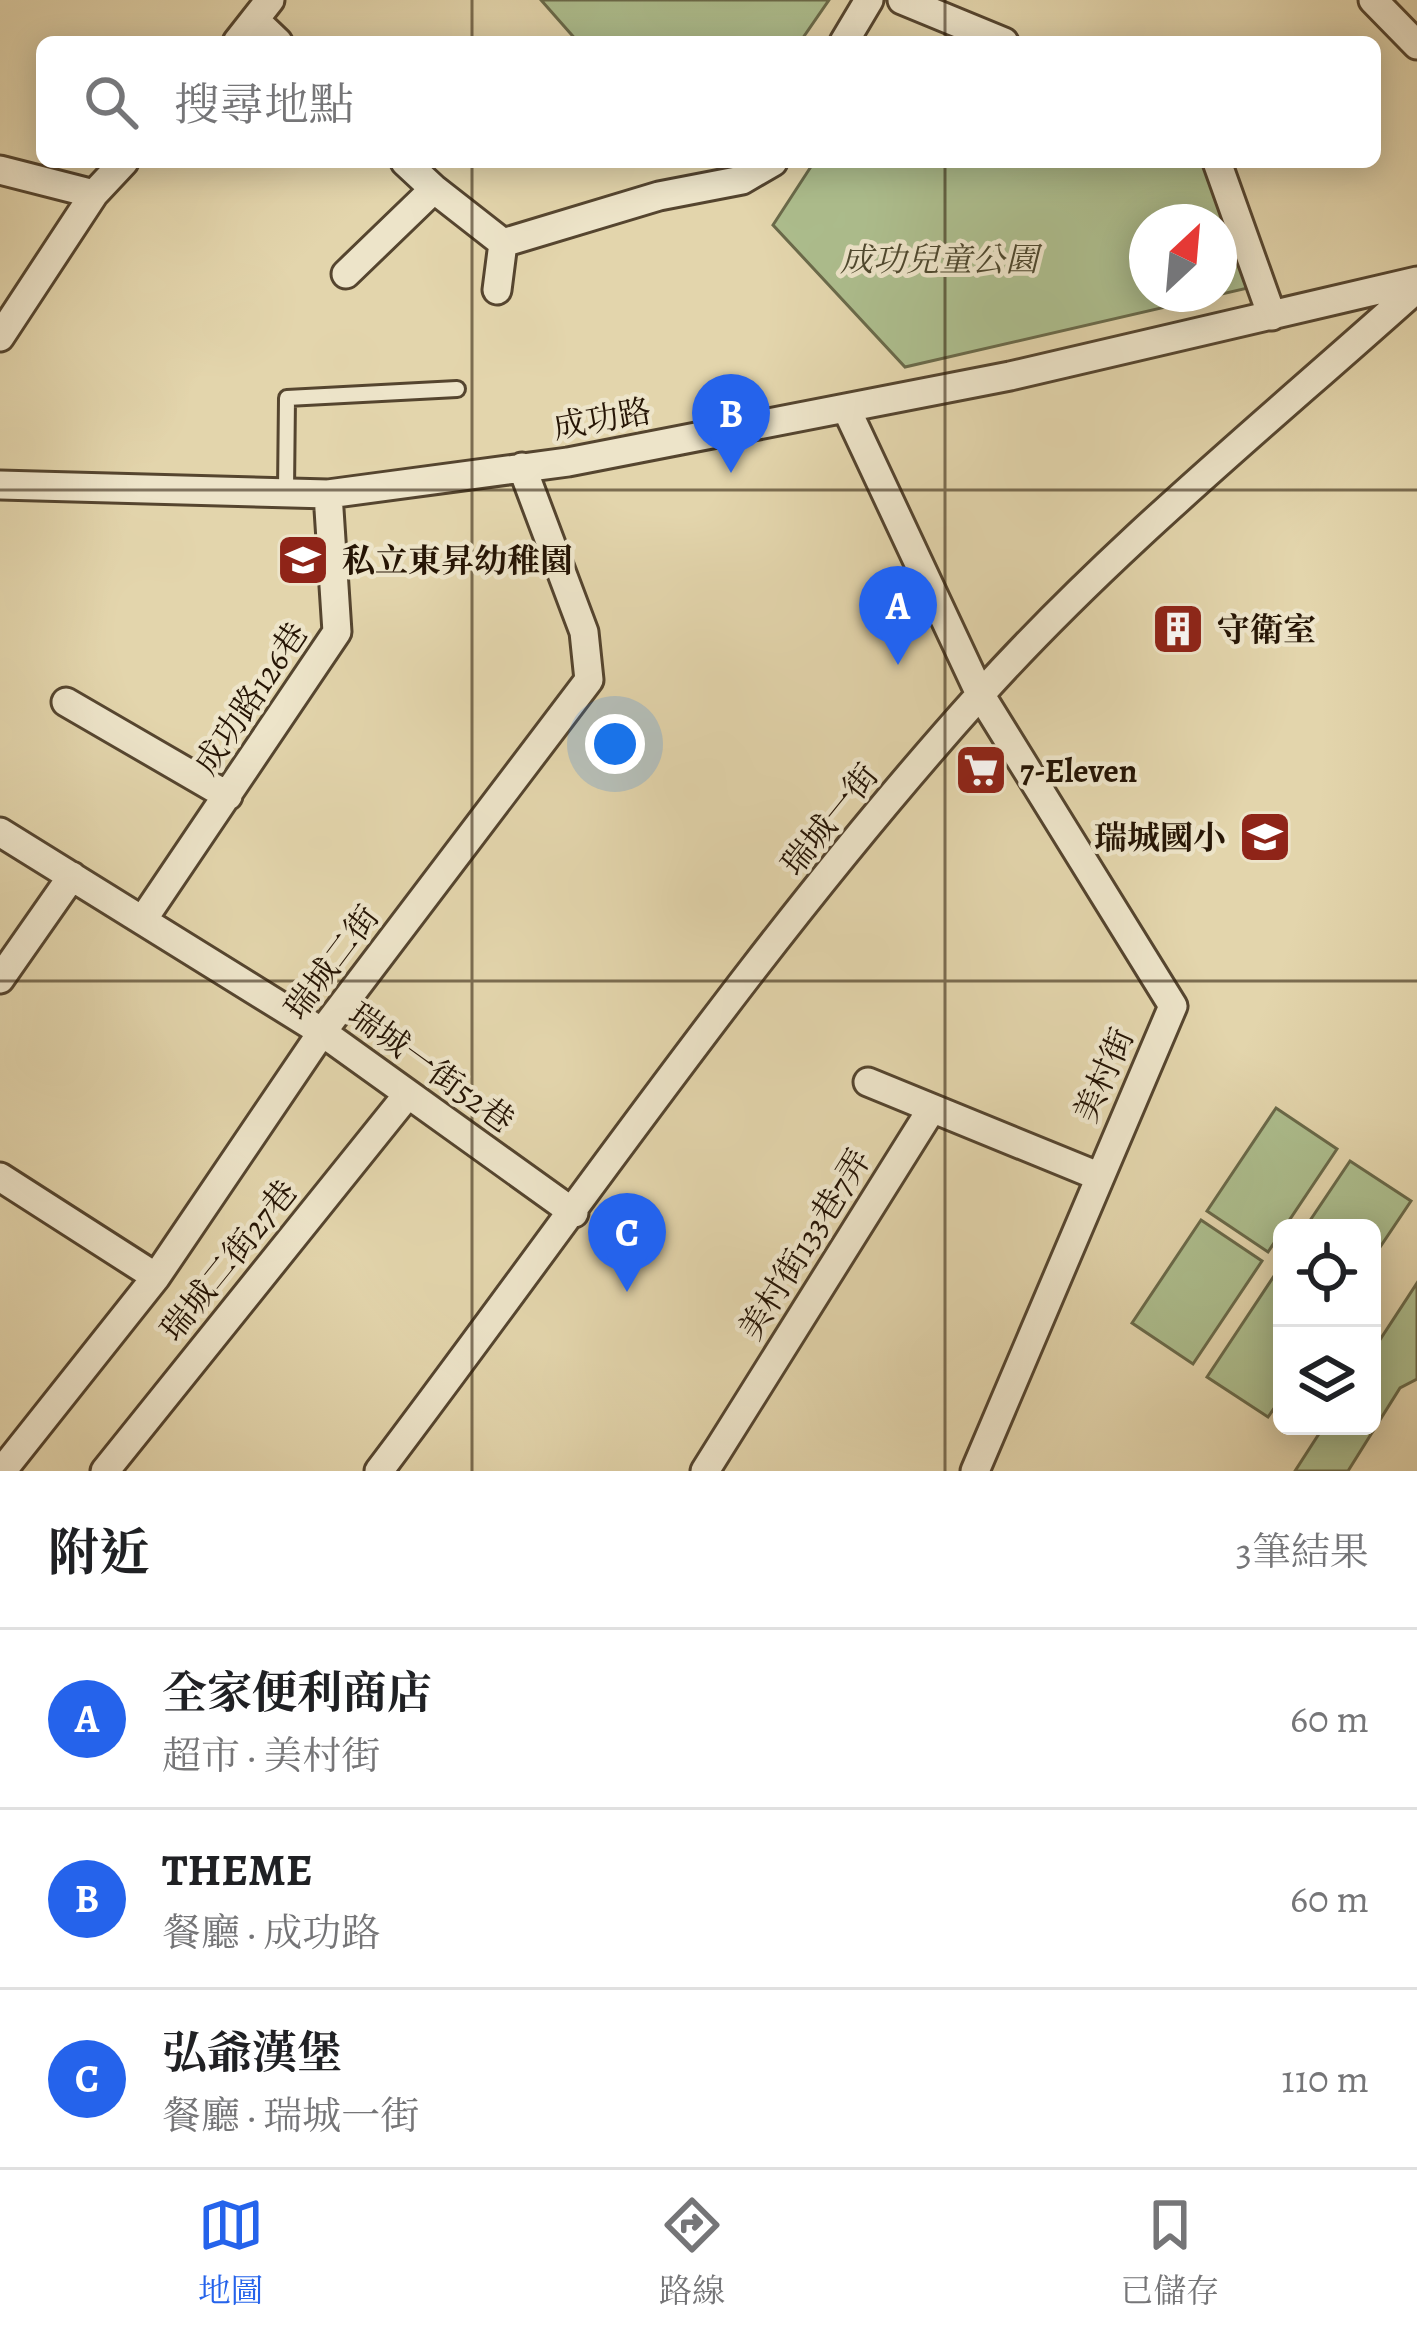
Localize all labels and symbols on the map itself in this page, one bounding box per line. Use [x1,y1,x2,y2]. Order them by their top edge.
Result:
north arrow [1129,204,1237,312]
park label: 成功兒童公園 [840,237,1043,282]
pin: B [692,374,770,473]
street label: 成功路 [549,388,655,449]
school or university icon: 私立東昇幼稚園 [275,532,331,588]
place label: 私立東昇幼稚園 [342,538,573,583]
pin: A [859,566,937,665]
building icon: 守衛室 [1150,601,1206,657]
place label: 守衛室 [1217,607,1316,652]
street label: 成功路126巷 [183,613,318,783]
your location [585,714,645,774]
supermarket icon: 7-Eleven [953,742,1009,798]
place label: 7-Eleven [1020,748,1137,793]
street label: 瑞城一街 [770,754,888,885]
school or university icon: 瑞城國小 [1237,809,1293,865]
place label: 瑞城國小 [1094,815,1226,860]
street label: 瑞城二街 [274,896,389,1029]
street label: 瑞城一街52巷 [340,992,524,1143]
street label: 美村街 [1063,1021,1144,1130]
street label: 美村街133巷7弄 [728,1140,881,1348]
street label: 瑞城二街27巷 [150,1171,307,1350]
pin: C [588,1193,666,1292]

